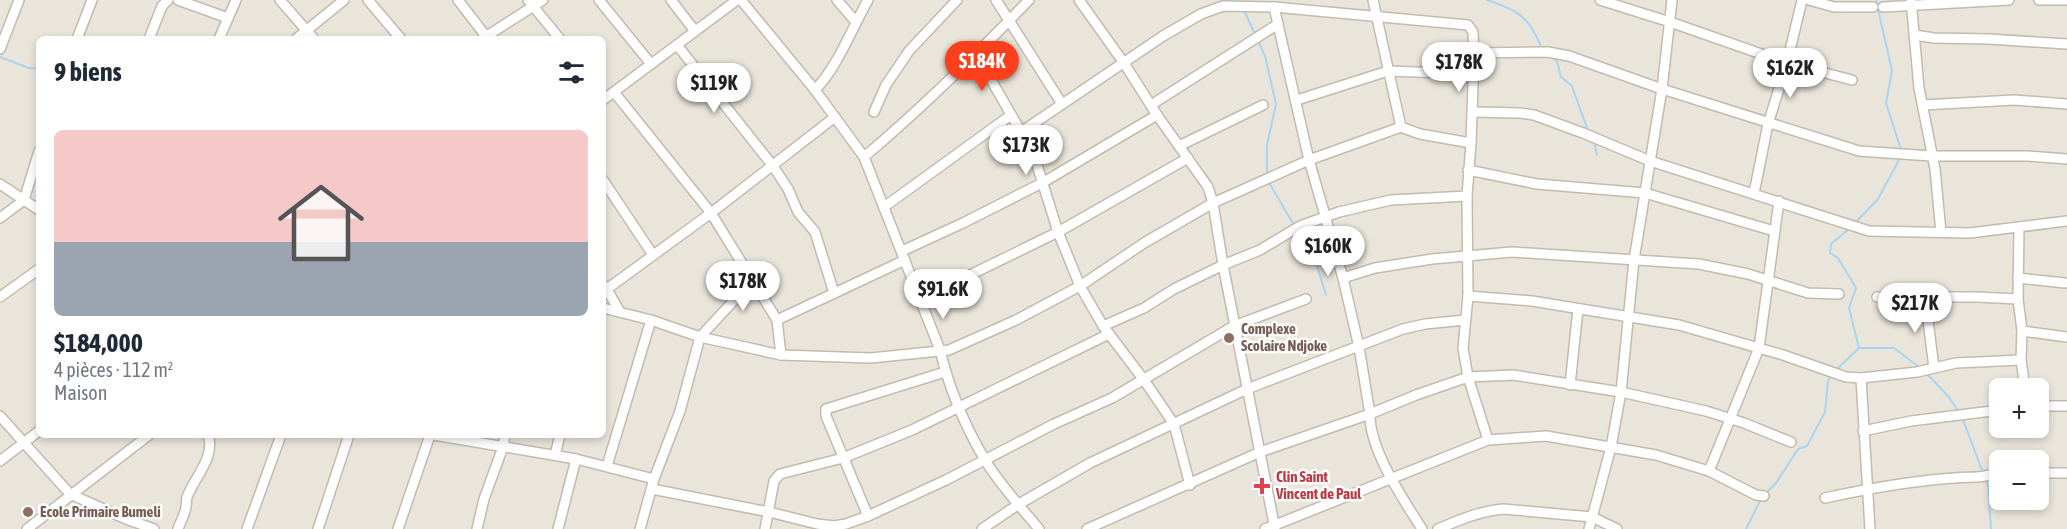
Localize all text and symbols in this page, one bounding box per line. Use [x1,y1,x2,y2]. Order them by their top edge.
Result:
pin: $184K [940,41,1024,92]
pin: $178K [1417,42,1501,93]
pin: $162K [1748,48,1832,99]
text: $184K [959,49,1005,72]
text: $178K [1436,50,1482,73]
icon: filters [555,56,588,89]
text: $162K [1767,56,1813,79]
text: 9 biens [54,57,122,87]
pin: $119K [672,63,756,114]
text: $119K [691,71,737,94]
pin: $173K [984,125,1068,176]
text: $173K [1003,133,1049,156]
icon: home [267,169,375,277]
pin: $160K [1286,226,1370,277]
text: $160K [1305,234,1351,257]
pin: $178K [701,261,785,312]
text: $178K [720,269,766,292]
pin: $91.6K [894,269,992,320]
text: $91.6K [918,277,968,300]
pin: $217K [1873,283,1957,334]
text: $217K [1892,291,1938,314]
place label: Complexe Scolaire Ndjoke [1241,320,1327,354]
text: $184,000 [54,328,143,358]
marker: Complexe Scolaire Ndjoke [1222,331,1236,345]
text: 4 pièces · 112 m² [54,358,173,381]
map controls [1989,378,2049,510]
button: + [1989,378,2049,438]
text: Maison [54,381,107,404]
button: − [1989,450,2049,510]
place label: Clin Saint Vincent de Paul [1275,468,1362,502]
marker: Clin Saint Vincent de Paul [1253,477,1271,495]
place label: Ecole Primaire Bumeli [40,503,161,520]
marker: Ecole Primaire Bumeli [21,505,35,519]

